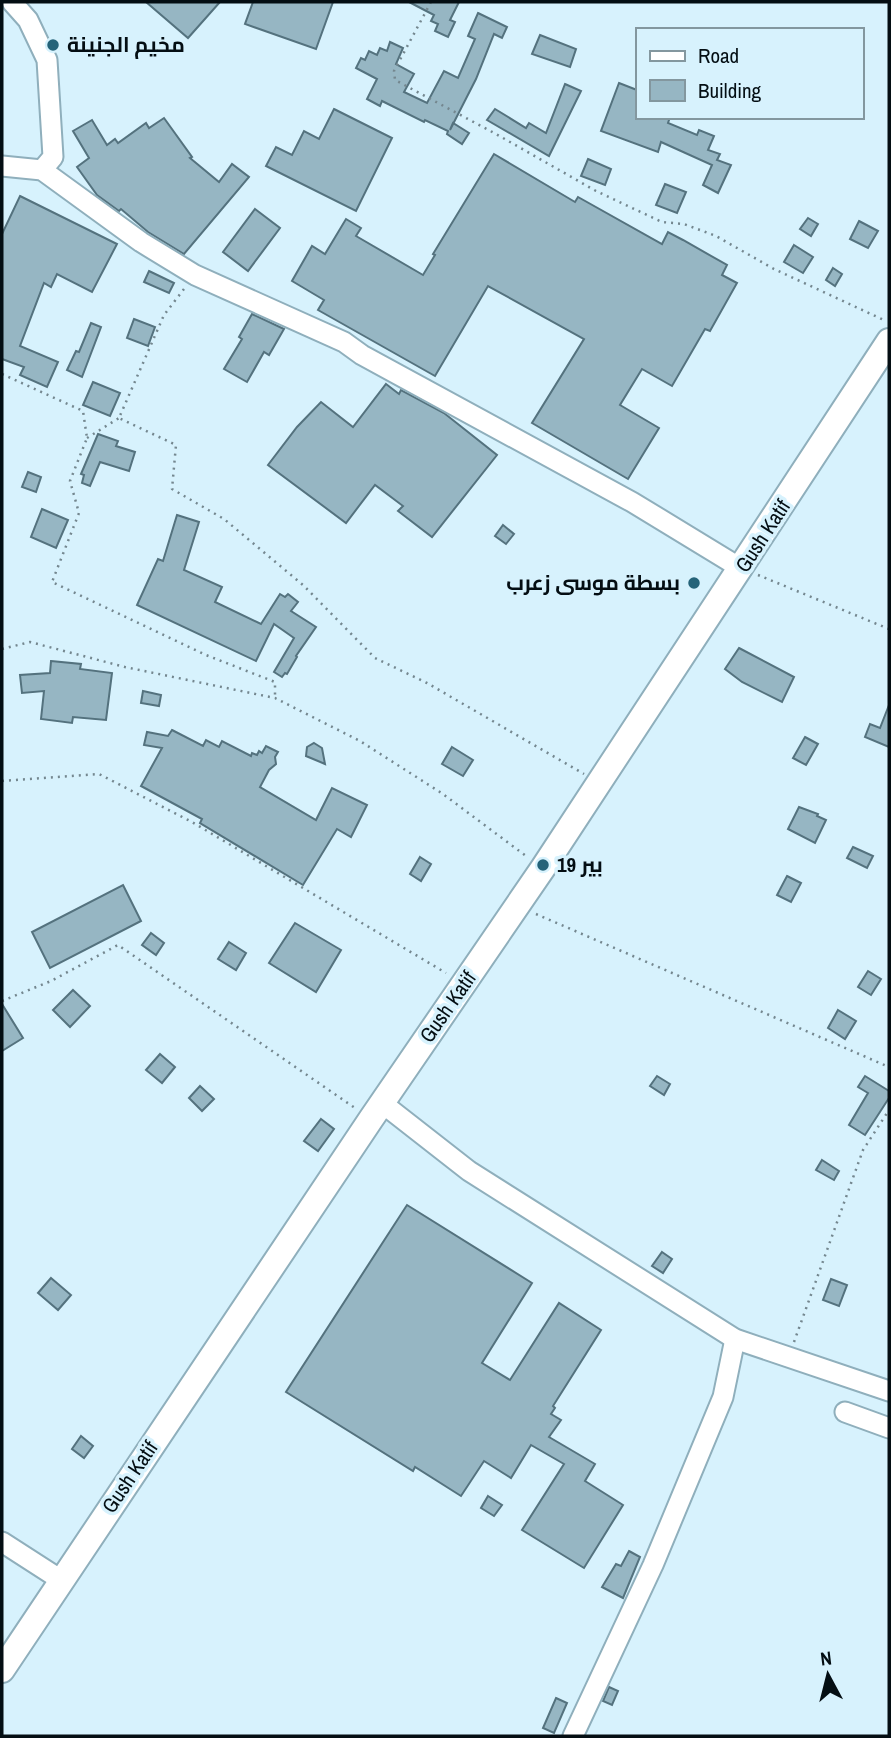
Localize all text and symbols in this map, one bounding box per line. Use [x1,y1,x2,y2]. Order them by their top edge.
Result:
legend [636,28,863,119]
place label: مخيم الجنينة [67,30,185,59]
marker: مخيم الجنينة [45,37,61,53]
text: Road [698,41,739,70]
text: Building [698,76,762,105]
street label: Gush Katif [728,494,797,578]
place label: بسطة موسى زعرب [506,568,680,597]
marker: بسطة موسى زعرب [686,575,702,591]
place label: بير 19 [557,850,603,879]
marker: بير 19 [535,857,551,873]
street label: Gush Katif [412,965,483,1048]
street label: Gush Katif [95,1435,164,1519]
north arrow [793,1640,863,1710]
text: N [819,1645,833,1672]

